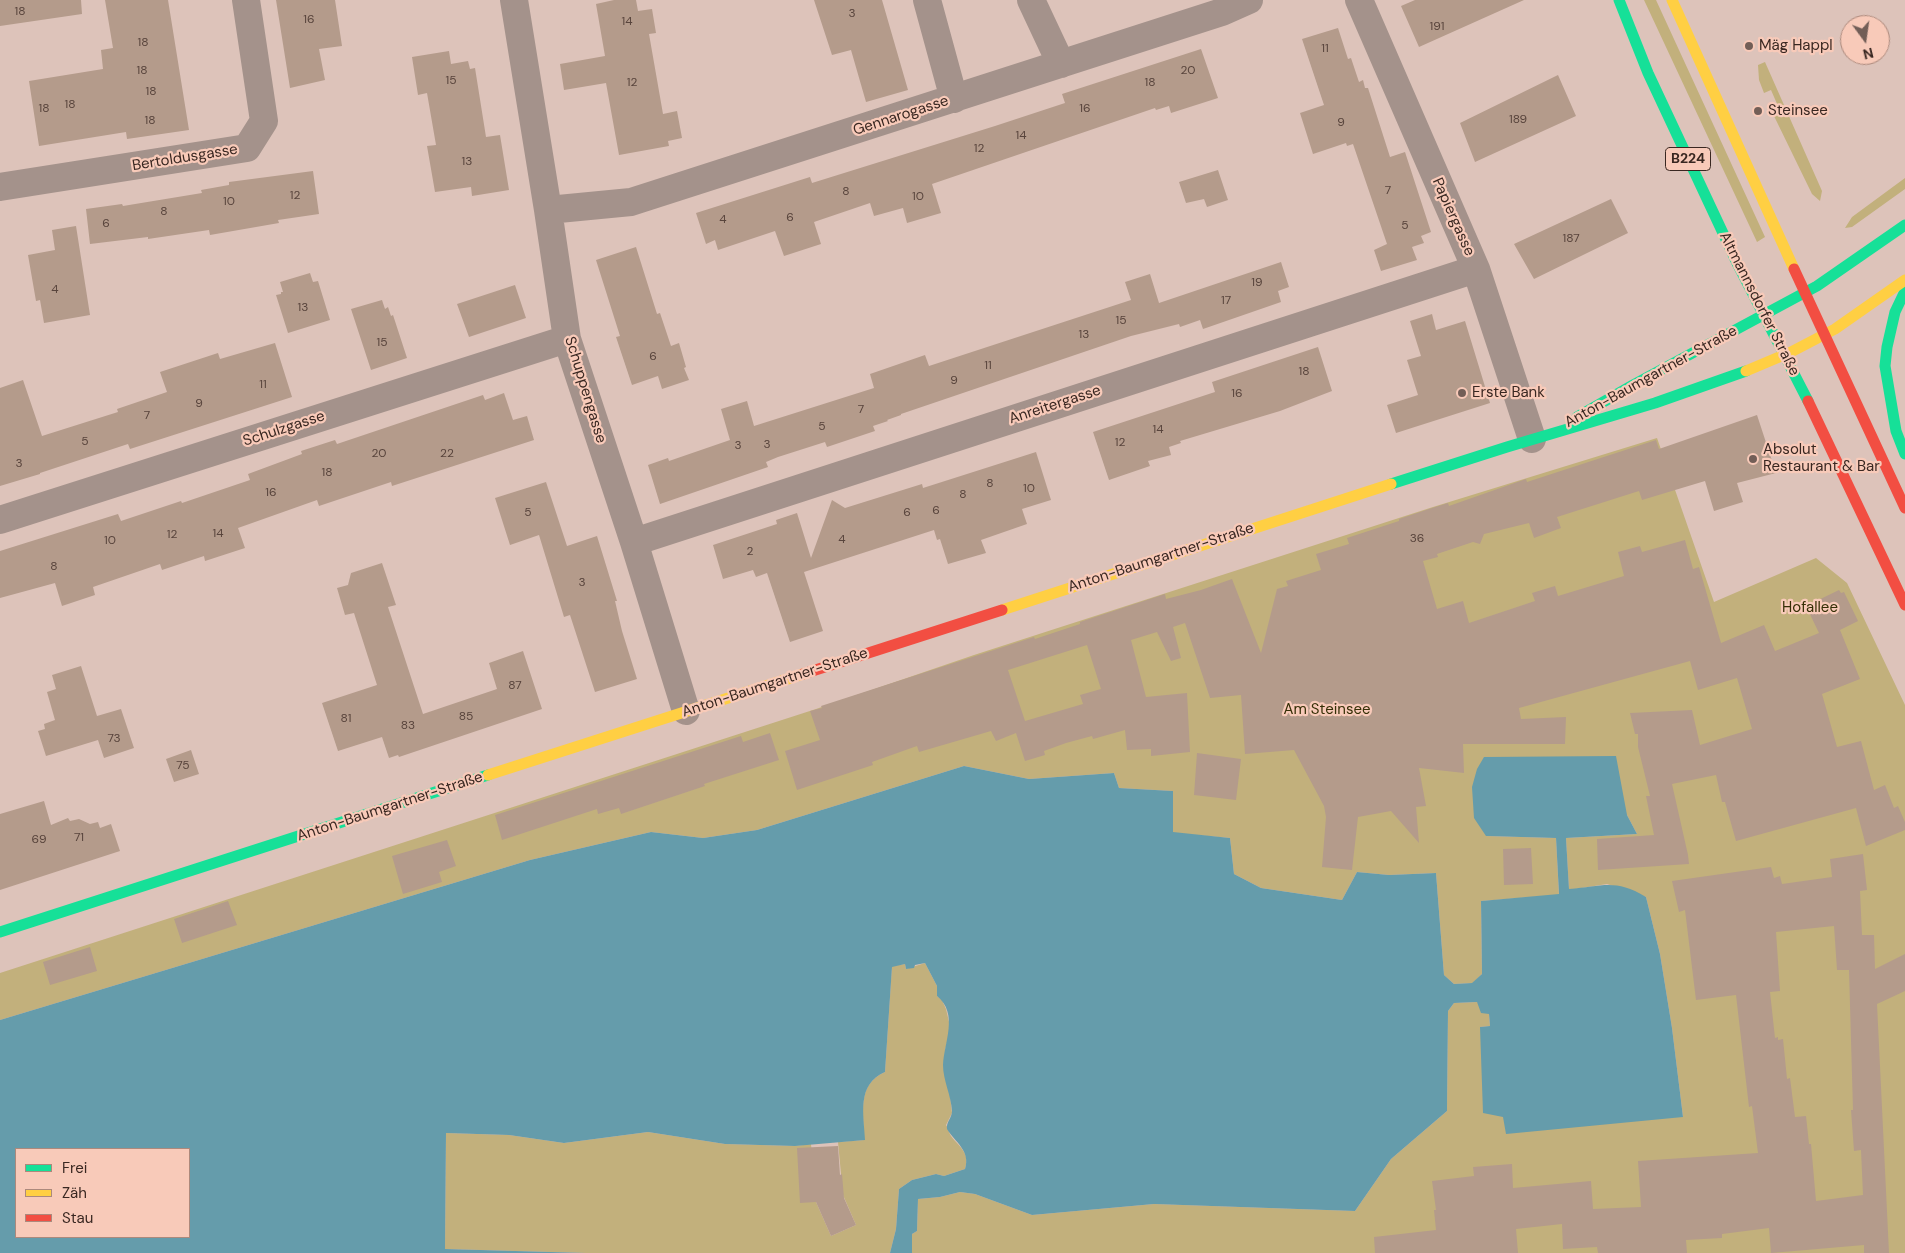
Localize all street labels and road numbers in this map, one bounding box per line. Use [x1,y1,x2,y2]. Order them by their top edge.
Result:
street label: Gennarogasse [851,92,951,140]
street label: Bertoldusgasse [131,141,239,175]
road number: B224 [1666,148,1710,170]
street label: Papiergasse [1428,175,1478,259]
street label: Altmannsdorfer Straße [1715,229,1803,379]
street label: Anton-Baumgartner-Straße [1562,322,1740,432]
street label: Schuppengasse [560,335,610,445]
street label: Anreitergasse [1007,382,1103,428]
street label: Schulzgasse [241,407,327,451]
street label: Anton-Baumgartner-Straße [1066,519,1256,597]
street label: Anton-Baumgartner-Straße [680,644,870,722]
street label: Anton-Baumgartner-Straße [295,768,485,846]

